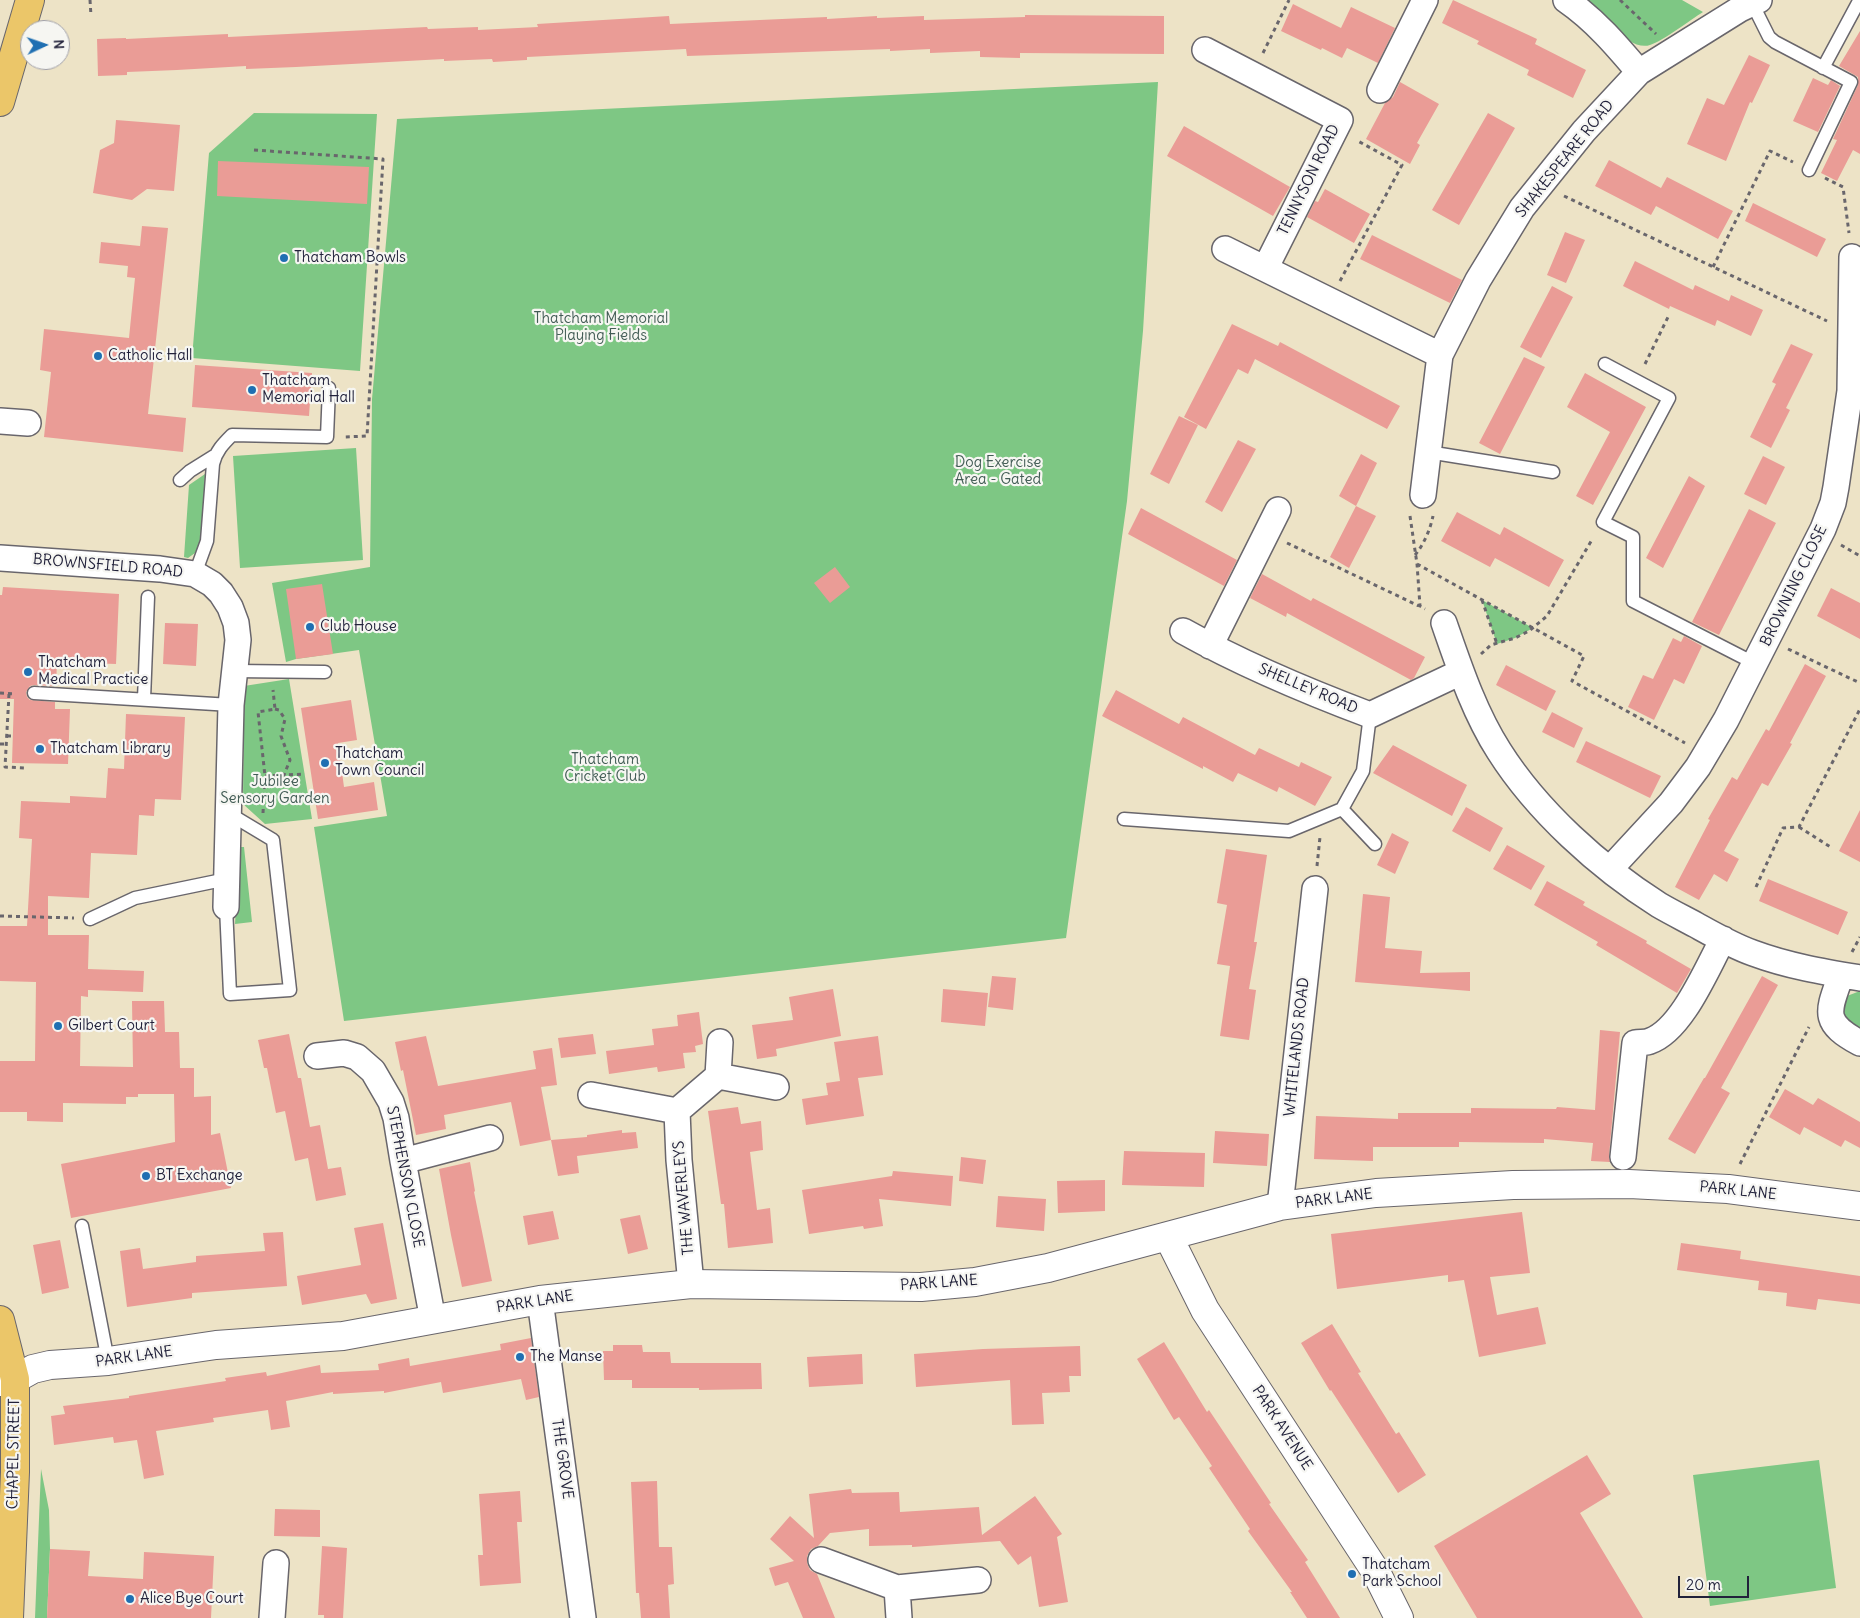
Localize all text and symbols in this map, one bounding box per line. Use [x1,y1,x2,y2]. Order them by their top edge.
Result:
north arrow [20,20,70,70]
text: N [50,39,68,50]
street label: SHAKESPEARE ROAD [1512,97,1618,221]
street label: TENNYSON ROAD [1274,122,1344,238]
place label: Thatcham Bowls [294,249,406,267]
marker: Thatcham Bowls [278,252,290,264]
park label: Thatcham Memorial Playing Fields [534,310,668,345]
place label: Catholic Hall [108,347,192,365]
marker: Catholic Hall [92,350,104,362]
place label: Thatcham Memorial Hall [262,372,355,407]
marker: Thatcham Memorial Hall [246,384,258,396]
park label: Dog Exercise Area - Gated [955,454,1041,489]
street label: BROWNING CLOSE [1757,523,1831,649]
street label: BROWNSFIELD ROAD [32,550,184,582]
place label: Club House [320,618,397,636]
marker: Club House [304,621,316,633]
place label: Thatcham Medical Practice [38,654,148,689]
street label: SHELLEY ROAD [1256,660,1360,718]
marker: Thatcham Medical Practice [22,666,34,678]
place label: Thatcham Library [50,740,171,758]
marker: Thatcham Library [34,743,46,755]
place label: Thatcham Town Council [335,745,424,780]
park label: Thatcham Cricket Club [564,751,646,786]
marker: Thatcham Town Council [319,757,331,769]
park label: Jubilee Sensory Garden [220,773,330,808]
street label: WHITELANDS ROAD [1281,977,1313,1117]
place label: Gilbert Court [68,1017,155,1035]
marker: Gilbert Court [52,1020,64,1032]
street label: STEPHENSON CLOSE [382,1105,428,1249]
street label: THE WAVERLEYS [670,1140,698,1256]
place label: BT Exchange [156,1167,243,1185]
marker: BT Exchange [140,1170,152,1182]
street label: PARK LANE [1698,1178,1778,1204]
street label: PARK LANE [1294,1185,1374,1213]
street label: PARK LANE [900,1271,978,1295]
street label: PARK LANE [495,1287,575,1317]
street label: PARK LANE [94,1343,174,1371]
place label: The Manse [530,1348,602,1366]
marker: The Manse [514,1351,526,1363]
street label: PARK AVENUE [1248,1382,1316,1474]
street label: CHAPEL STREET [4,1398,24,1510]
street label: THE GROVE [547,1418,577,1500]
place label: Thatcham Park School [1362,1556,1441,1591]
scale bar [1680,1566,1751,1598]
marker: Thatcham Park School [1346,1568,1358,1580]
text: 20 m [1686,1575,1721,1594]
place label: Alice Bye Court [140,1590,243,1608]
marker: Alice Bye Court [124,1593,136,1605]

